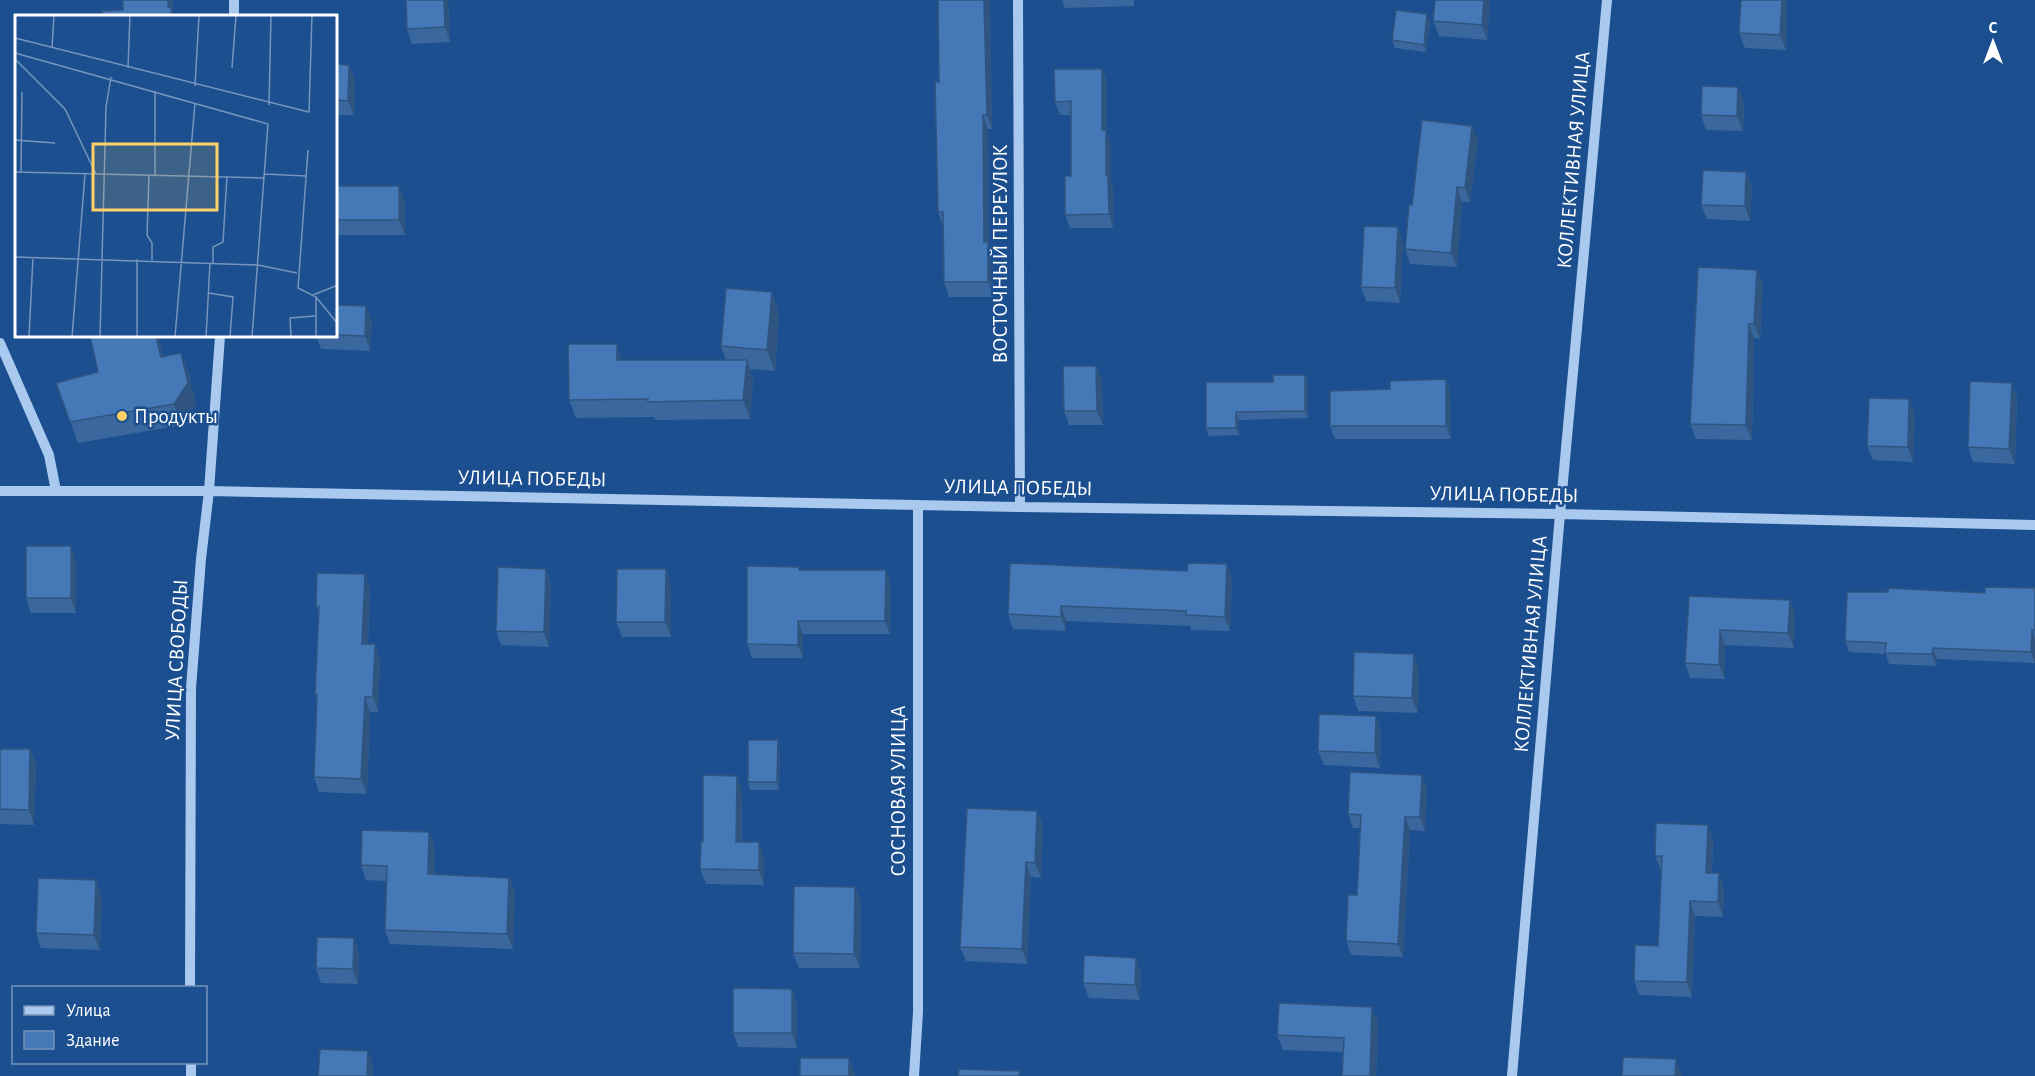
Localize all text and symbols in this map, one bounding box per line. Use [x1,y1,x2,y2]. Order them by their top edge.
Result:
north arrow [1963,12,2023,72]
inset map [15,15,338,338]
text: С [1989,20,1998,36]
street label: КОЛЛЕКТИВНАЯ УЛИЦА [1554,51,1593,270]
street label: ВОСТОЧНЫЙ ПЕРЕУЛОК [989,144,1011,364]
place label: Продукты [134,406,218,427]
marker: Продукты [115,409,129,423]
street label: УЛИЦА ПОБЕДЫ [457,467,607,490]
street label: УЛИЦА ПОБЕДЫ [943,476,1093,499]
street label: УЛИЦА ПОБЕДЫ [1429,483,1579,506]
street label: КОЛЛЕКТИВНАЯ УЛИЦА [1511,535,1550,754]
street label: УЛИЦА СВОБОДЫ [162,579,191,741]
street label: СОСНОВАЯ УЛИЦА [888,705,909,877]
legend [12,986,207,1064]
text: Улица [66,1002,111,1020]
text: Здание [66,1032,120,1050]

